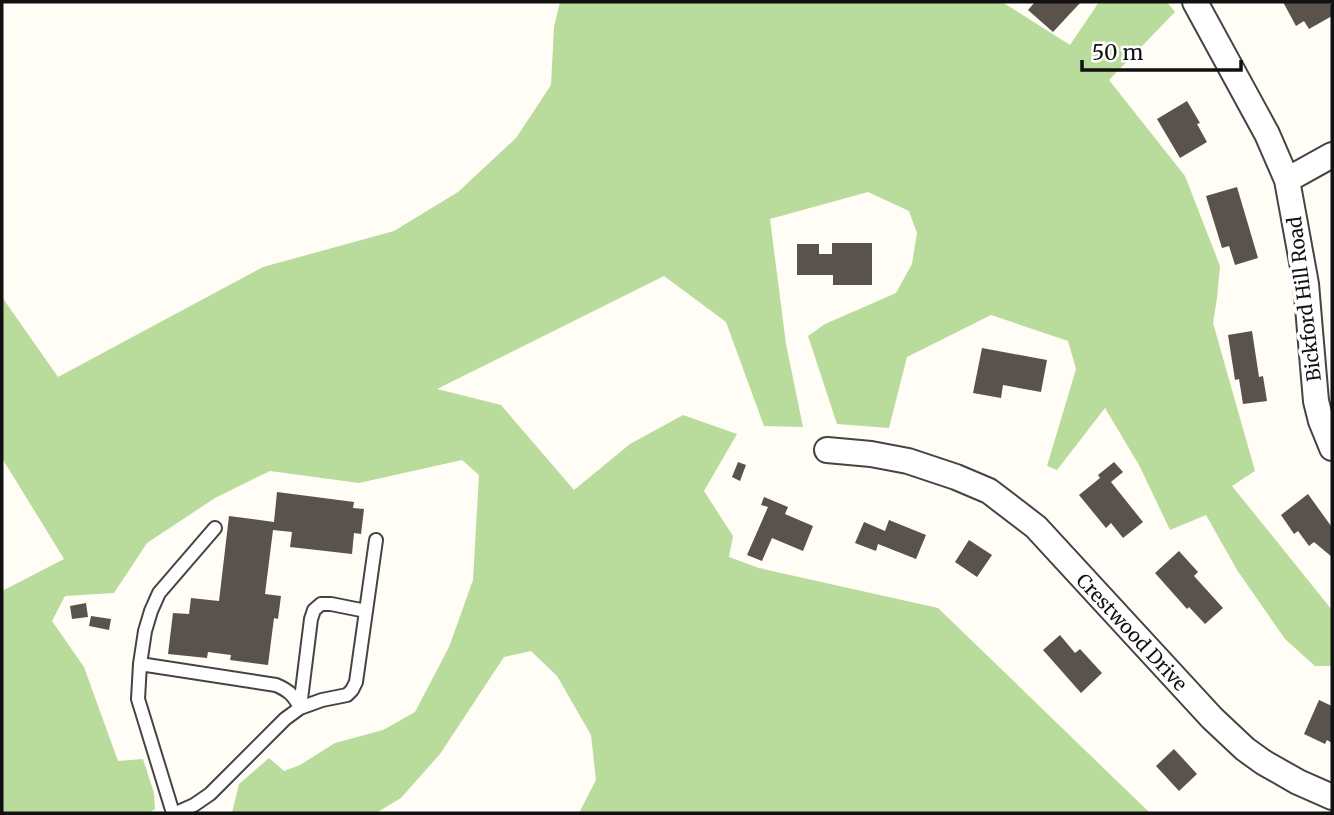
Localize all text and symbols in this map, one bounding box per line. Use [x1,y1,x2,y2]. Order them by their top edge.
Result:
scale bar [1082,28,1241,72]
text: 50 m [1092,39,1143,66]
street label: Bickford Hill Road [1282,215,1326,383]
street label: Crestwood Drive [1071,568,1193,696]

